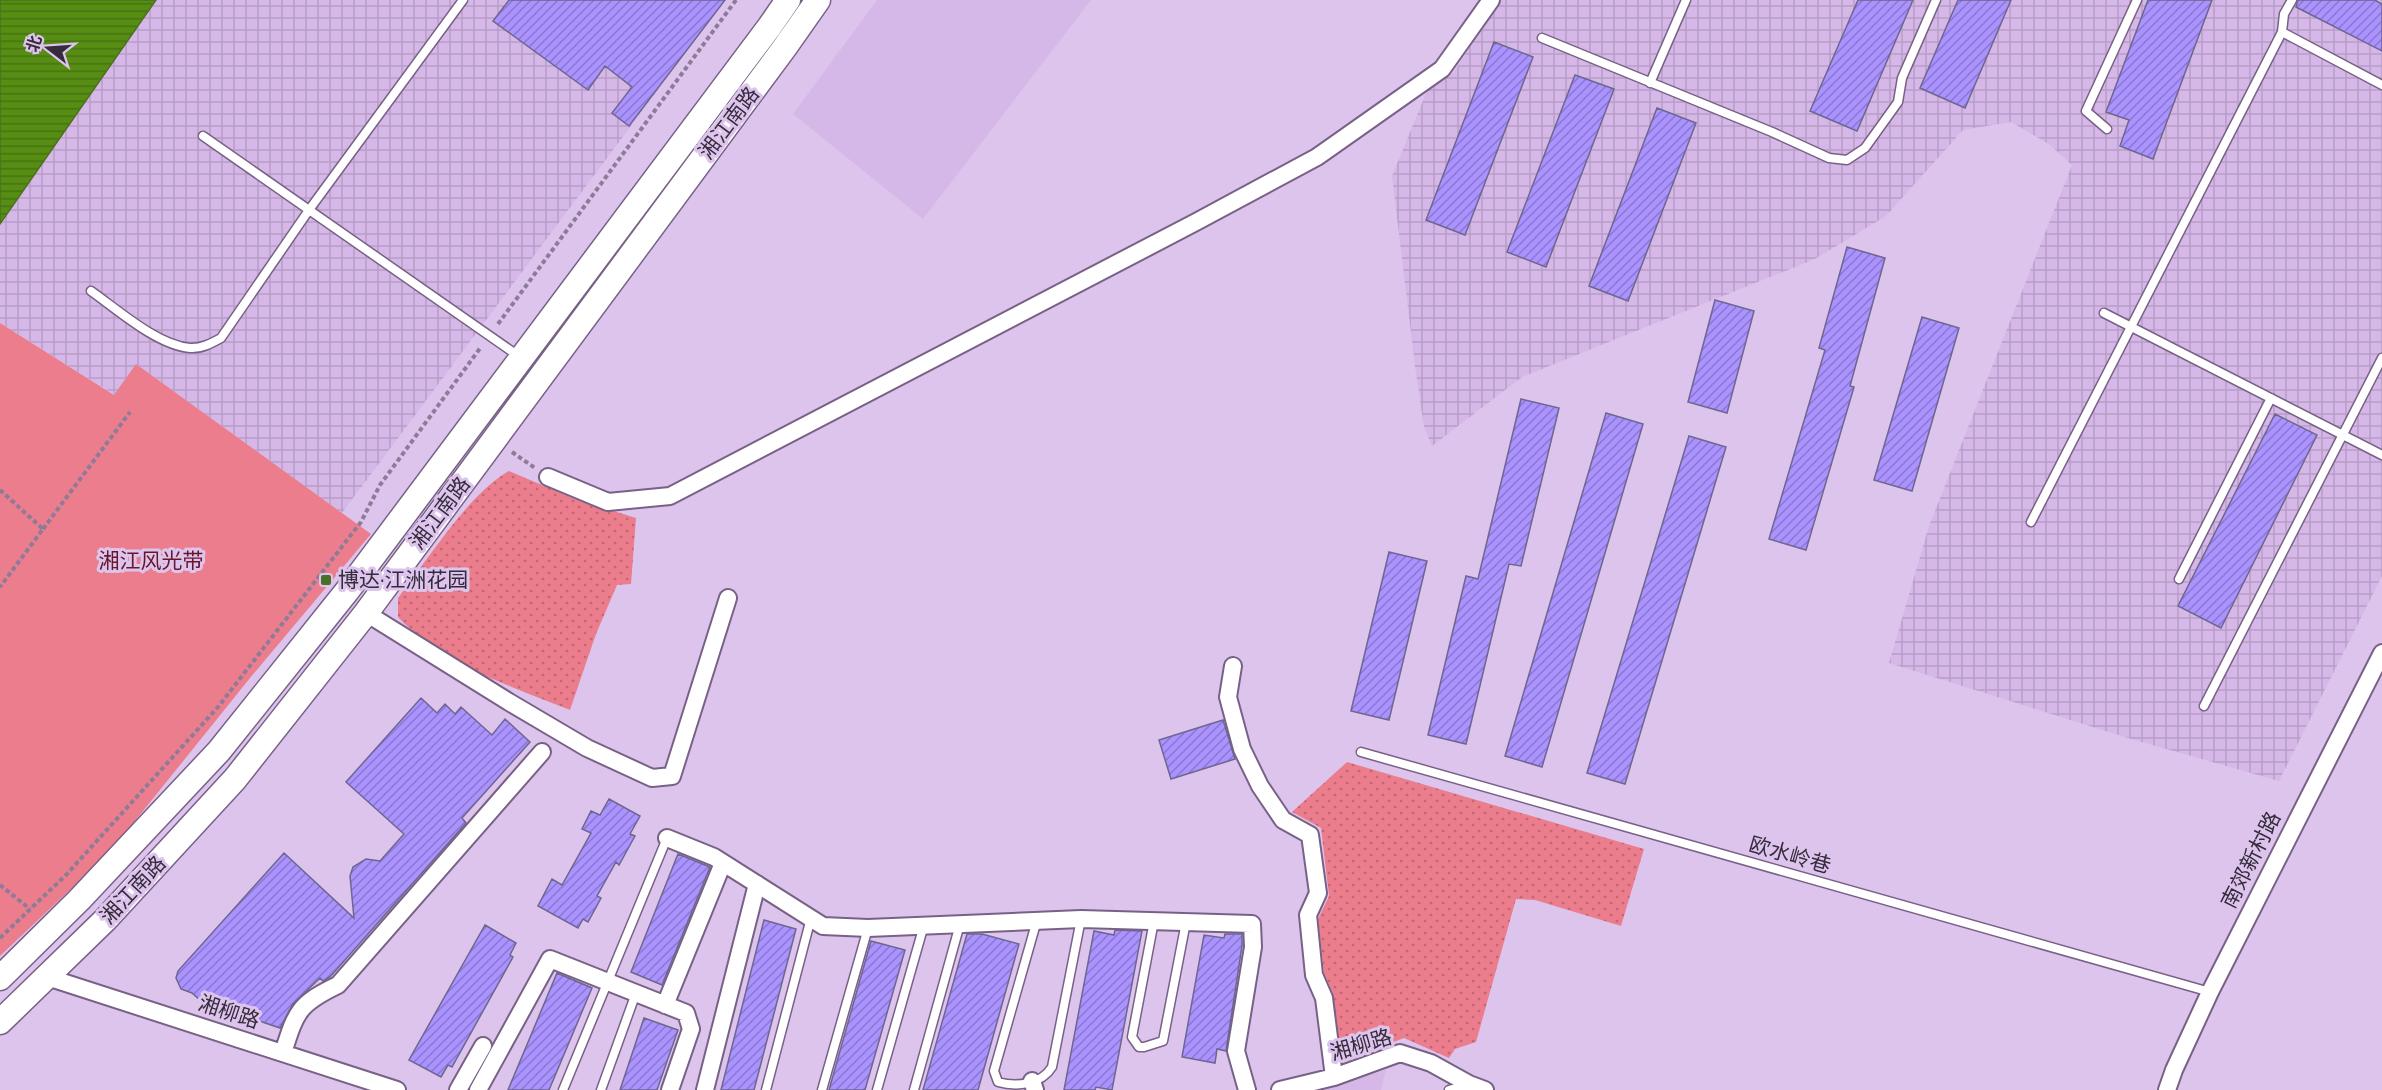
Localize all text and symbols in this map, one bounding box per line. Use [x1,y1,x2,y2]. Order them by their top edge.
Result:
north arrow [18,18,78,78]
text: 北 [20,32,47,55]
street label: 湘江南路 [690,79,766,166]
street label: 湘江南路 [401,469,477,556]
park label: 湘江风光带 [99,544,204,576]
place label: 博达·江洲花园 [338,563,469,595]
marker: 博达·江洲花园 [319,573,333,587]
street label: 南郊新村路 [2212,806,2288,914]
street label: 欧水岭巷 [1745,827,1835,881]
street label: 湘江南路 [92,848,173,931]
street label: 湘柳路 [194,986,264,1036]
street label: 湘柳路 [1326,1020,1395,1068]

